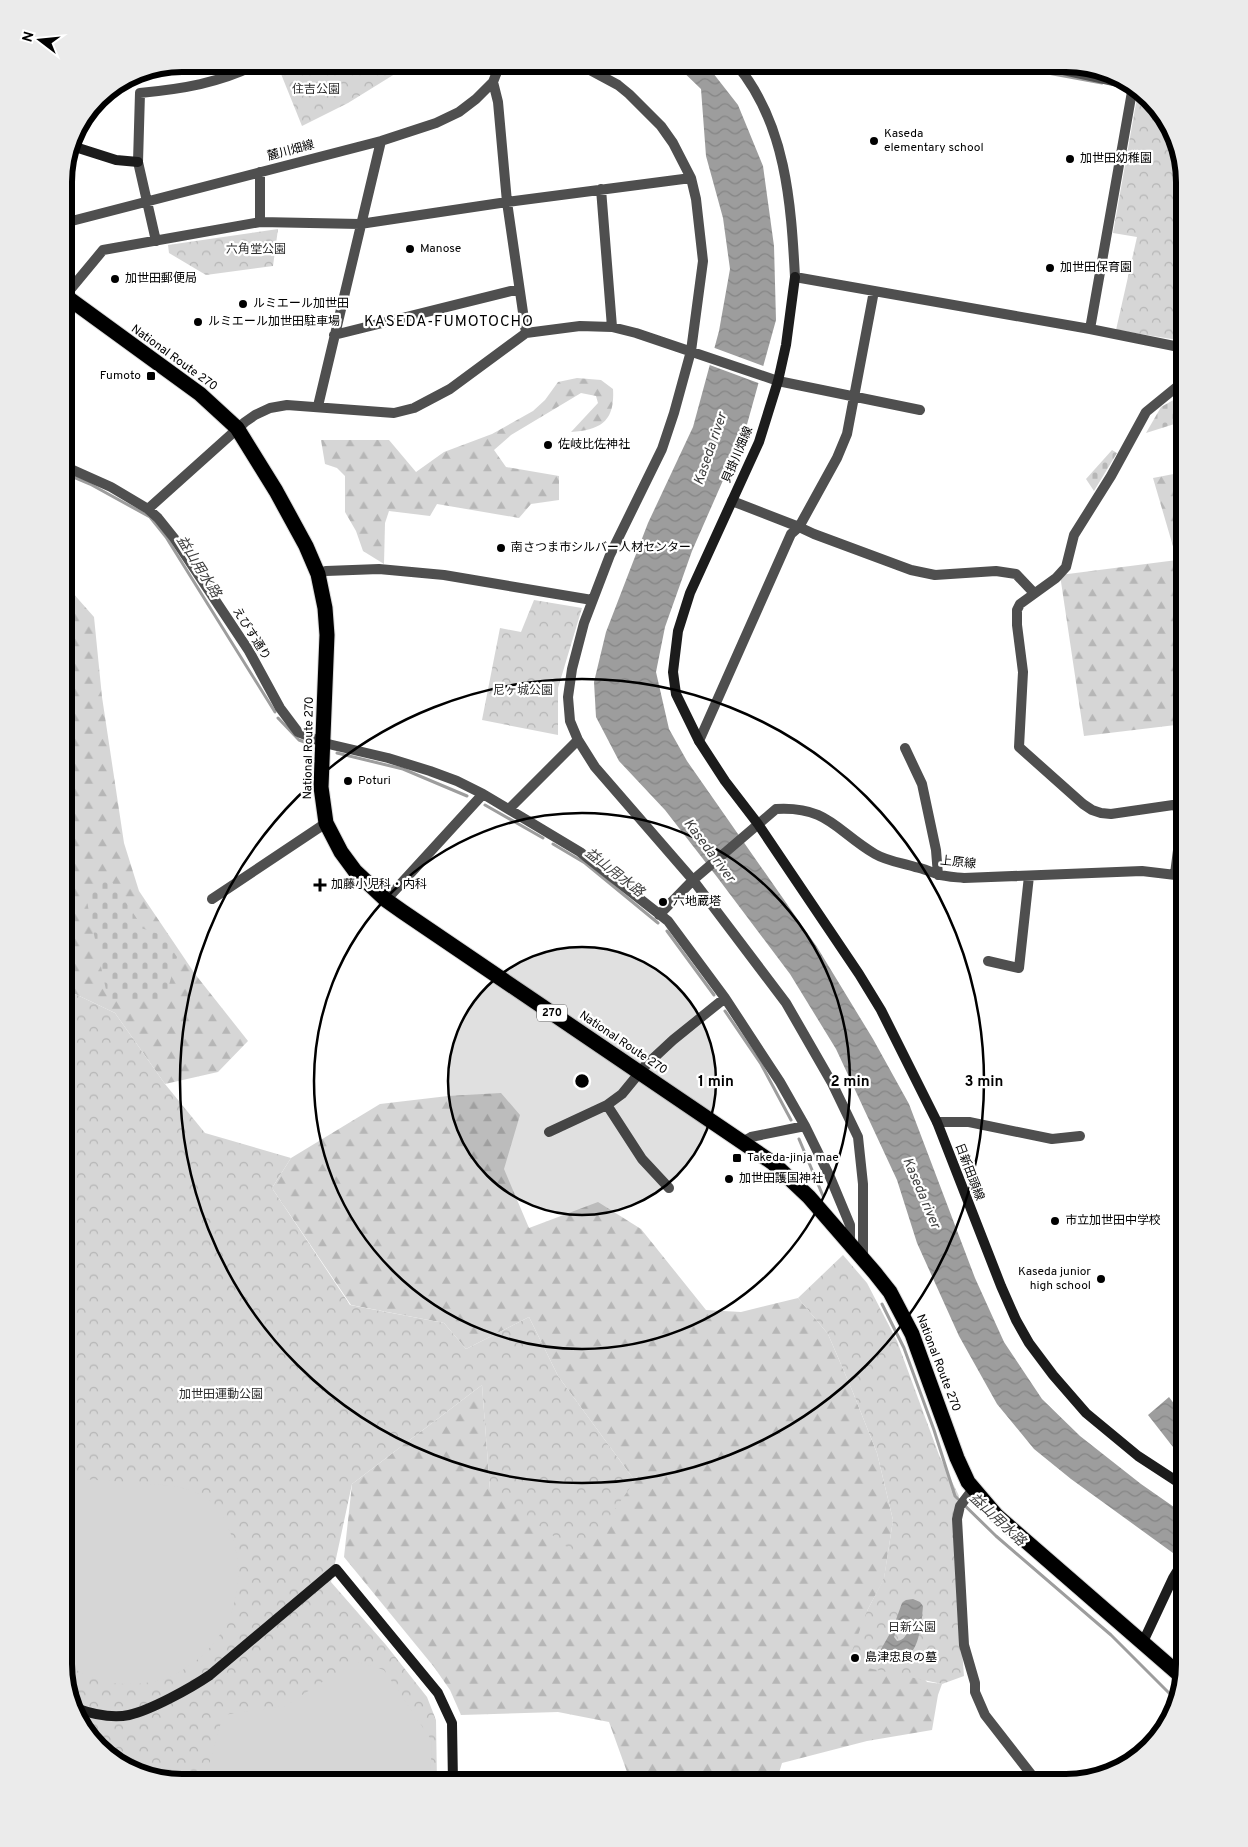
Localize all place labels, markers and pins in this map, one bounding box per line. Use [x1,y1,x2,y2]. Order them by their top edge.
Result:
place label: Kaseda elementary school [884,126,984,156]
marker: Kaseda elementary school [868,135,880,147]
place label: 加世田幼稚園 [1080,151,1152,167]
marker: 加世田幼稚園 [1064,153,1076,165]
place label: Manose [420,241,461,257]
marker: Manose [404,243,416,255]
place label: 加世田保育園 [1060,260,1132,276]
marker: 加世田保育園 [1044,262,1056,274]
place label: 加世田郵便局 [125,271,197,287]
marker: 加世田郵便局 [109,273,121,285]
place label: ルミエール加世田 [253,296,349,312]
marker: ルミエール加世田 [237,298,249,310]
place label: ルミエール加世田駐車場 [208,314,340,330]
marker: ルミエール加世田駐車場 [192,316,204,328]
place label: Fumoto [100,368,141,384]
marker: Fumoto [145,370,157,382]
place label: 佐岐比佐神社 [558,437,630,453]
marker: 佐岐比佐神社 [542,439,554,451]
place label: 南さつま市シルバー人材センター [511,540,691,556]
marker: 南さつま市シルバー人材センター [495,542,507,554]
place label: Poturi [358,773,391,789]
marker: Poturi [342,775,354,787]
place label: 加藤小児科・内科 [331,877,427,893]
marker: 加藤小児科・内科 [313,878,327,892]
place label: 六地蔵塔 [673,894,721,910]
marker: 六地蔵塔 [657,896,669,908]
centre of rings [573,1072,591,1090]
place label: Takeda-jinja mae [747,1150,839,1166]
marker: Takeda-jinja mae [731,1152,743,1164]
place label: 加世田護国神社 [739,1171,823,1187]
marker: 加世田護国神社 [723,1173,735,1185]
place label: 市立加世田中学校 [1065,1213,1161,1229]
marker: 市立加世田中学校 [1049,1215,1061,1227]
place label: Kaseda junior high school [1018,1264,1091,1294]
marker: Kaseda junior high school [1095,1273,1107,1285]
place label: 島津忠良の墓 [865,1650,937,1666]
marker: 島津忠良の墓 [849,1652,861,1664]

